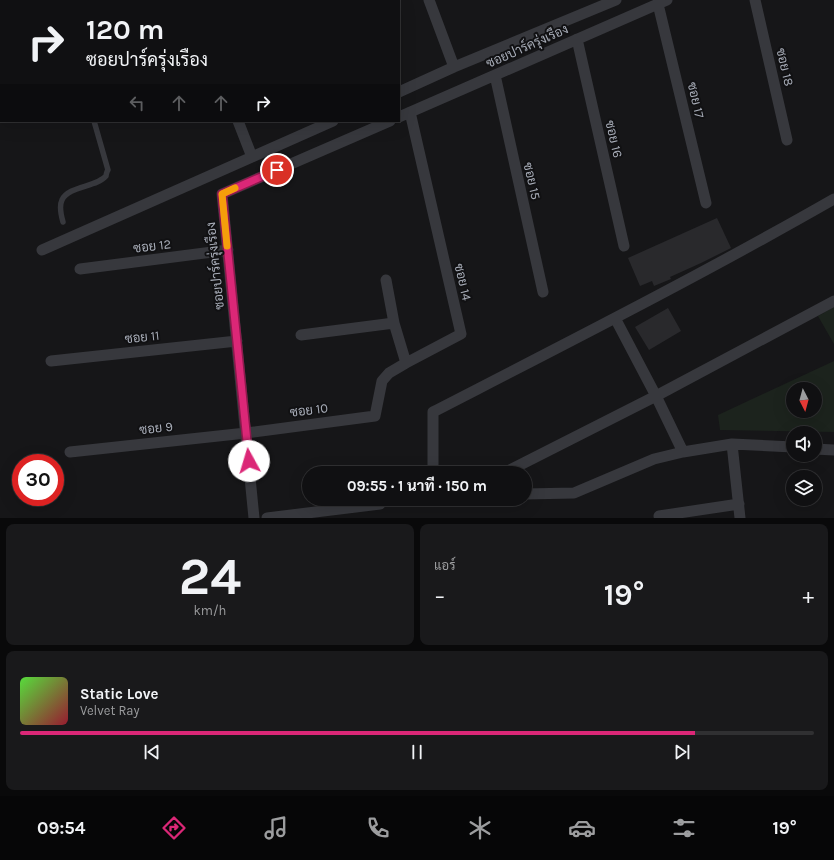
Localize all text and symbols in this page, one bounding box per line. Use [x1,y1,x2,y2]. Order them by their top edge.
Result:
text: 120 m [86,13,164,46]
icon: right [20,16,72,68]
street label: ซอยปาร์ครุ่งเรือง [483,19,571,73]
street label: ซอย 18 [773,47,797,87]
text: ซอยปาร์ครุ่งเรือง [86,49,208,71]
street label: ซอย 17 [685,80,707,120]
icon: left [126,92,148,114]
icon: ahead [168,92,190,114]
icon: ahead [210,92,232,114]
icon: right [252,92,274,114]
street label: ซอย 16 [602,119,626,159]
pin [260,153,294,187]
icon: arrive [266,159,288,181]
street label: ซอย 15 [520,161,544,201]
street label: ซอยปาร์ครุ่งเรือง [201,221,229,311]
street label: ซอย 12 [132,236,172,256]
street label: ซอย 14 [451,262,475,302]
street label: ซอย 11 [124,328,160,346]
north arrow [786,382,822,418]
map controls [786,382,822,506]
street label: ซอย 10 [289,400,329,420]
street label: ซอย 9 [138,419,174,437]
button: sound [786,426,822,462]
position arrow [228,440,270,482]
speed limit sign: 30 [12,454,64,506]
button: layers [786,470,822,506]
text: 09:55 · 1 นาที · 150 m [347,477,487,495]
text: 24 [179,546,241,607]
text: แอร์ [434,558,455,573]
text: 19° [604,577,644,613]
text: − [434,583,446,609]
text: + [802,583,814,609]
text: km/h [194,603,226,618]
text: Static Love [80,685,158,703]
text: Velvet Ray [80,703,140,718]
icon: previous [141,741,163,763]
icon: pause [406,741,428,763]
icon: next [671,741,693,763]
icon: directions [160,814,188,842]
icon: music [262,814,290,842]
icon: phone [364,814,392,842]
icon: climate [466,814,494,842]
icon: car [568,814,596,842]
icon: filters [670,814,698,842]
text: 09:54 [37,817,85,839]
text: 19° [772,817,797,839]

